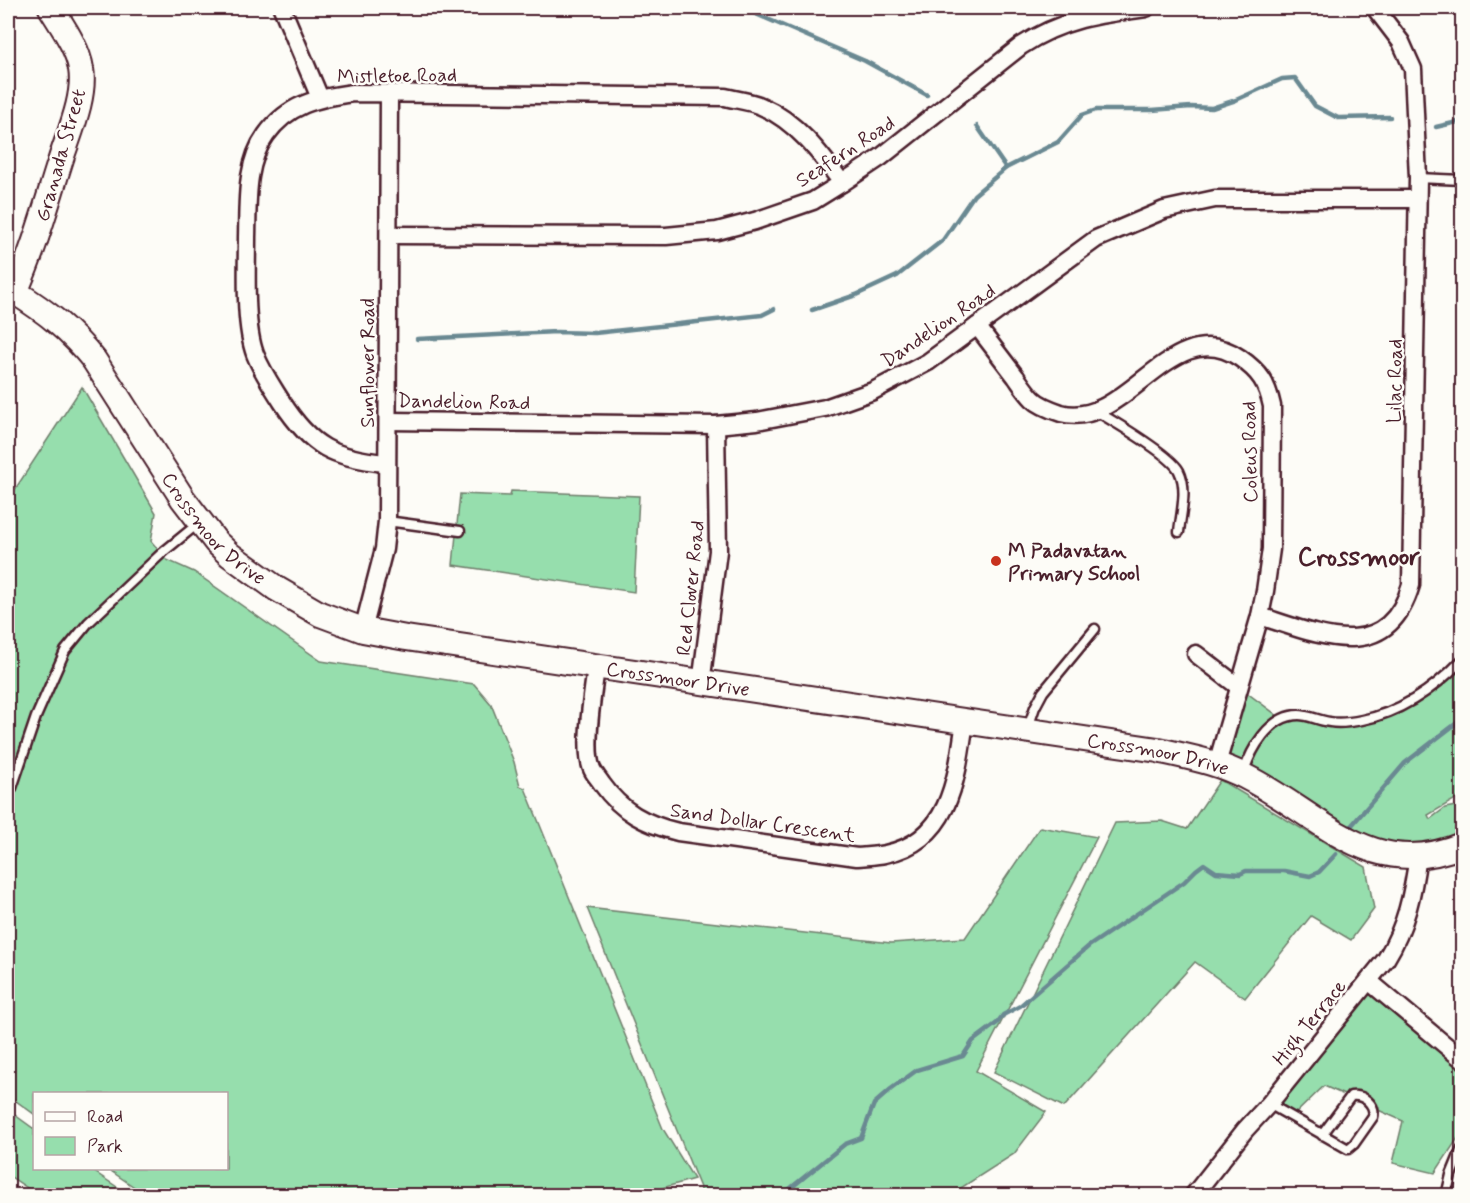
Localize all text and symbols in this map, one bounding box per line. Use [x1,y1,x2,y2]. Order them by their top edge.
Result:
street label: Mistletoe Road [337,62,457,91]
street label: Granada Street [30,86,93,225]
street label: Seafern Road [791,110,901,194]
street label: Dandelion Road [876,278,1001,375]
street label: Sunflower Road [355,298,382,428]
street label: Lilac Road [1381,339,1410,424]
street label: Dandelion Road [397,388,531,417]
street label: Coleus Road [1236,401,1265,503]
street label: Crossmoor Drive [154,468,271,592]
street label: Red Clover Road [671,519,712,657]
place label: M Padavatan Primary School [1008,538,1140,588]
district label: Crossmoor [1298,541,1420,575]
marker: M Padavatan Primary School [989,554,1003,568]
street label: Crossmoor Drive [604,656,752,704]
street label: Crossmoor Drive [1085,728,1233,783]
street label: Sand Dollar Crescent [668,797,857,850]
street label: High Terrace [1267,974,1355,1073]
legend [33,1092,228,1170]
text: Road [87,1105,123,1129]
text: Park [87,1135,123,1159]

